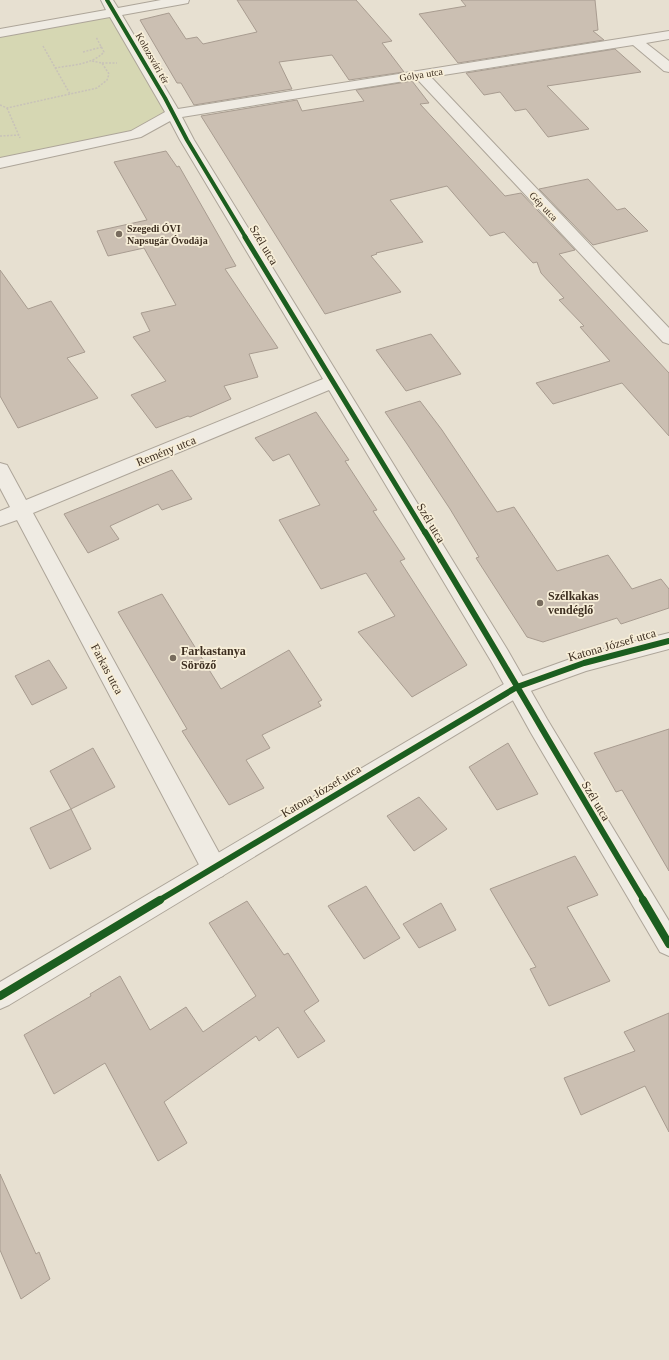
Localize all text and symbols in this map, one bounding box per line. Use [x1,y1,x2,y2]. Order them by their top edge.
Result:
street label: Kolozsvári tér [134,31,172,86]
street label: Gólya utca [399,66,444,83]
street label: Gép utca [527,189,560,224]
place label: Szegedi ÓVI Napsugár Óvodája [127,223,208,246]
street label: Szél utca [247,223,282,268]
marker: Szegedi ÓVI Napsugár Óvodája [114,229,124,239]
street label: Remény utca [134,432,198,469]
street label: Szél utca [414,501,449,546]
place label: Szélkakas vendéglő [548,589,599,617]
marker: Szélkakas vendéglő [535,598,545,608]
street label: Katona József utca [567,626,658,664]
street label: Farkas utca [88,641,126,697]
place label: Farkastanya Söröző [181,644,246,672]
marker: Farkastanya Söröző [168,653,178,663]
street label: Katona József utca [279,761,364,820]
street label: Szél utca [579,779,614,824]

